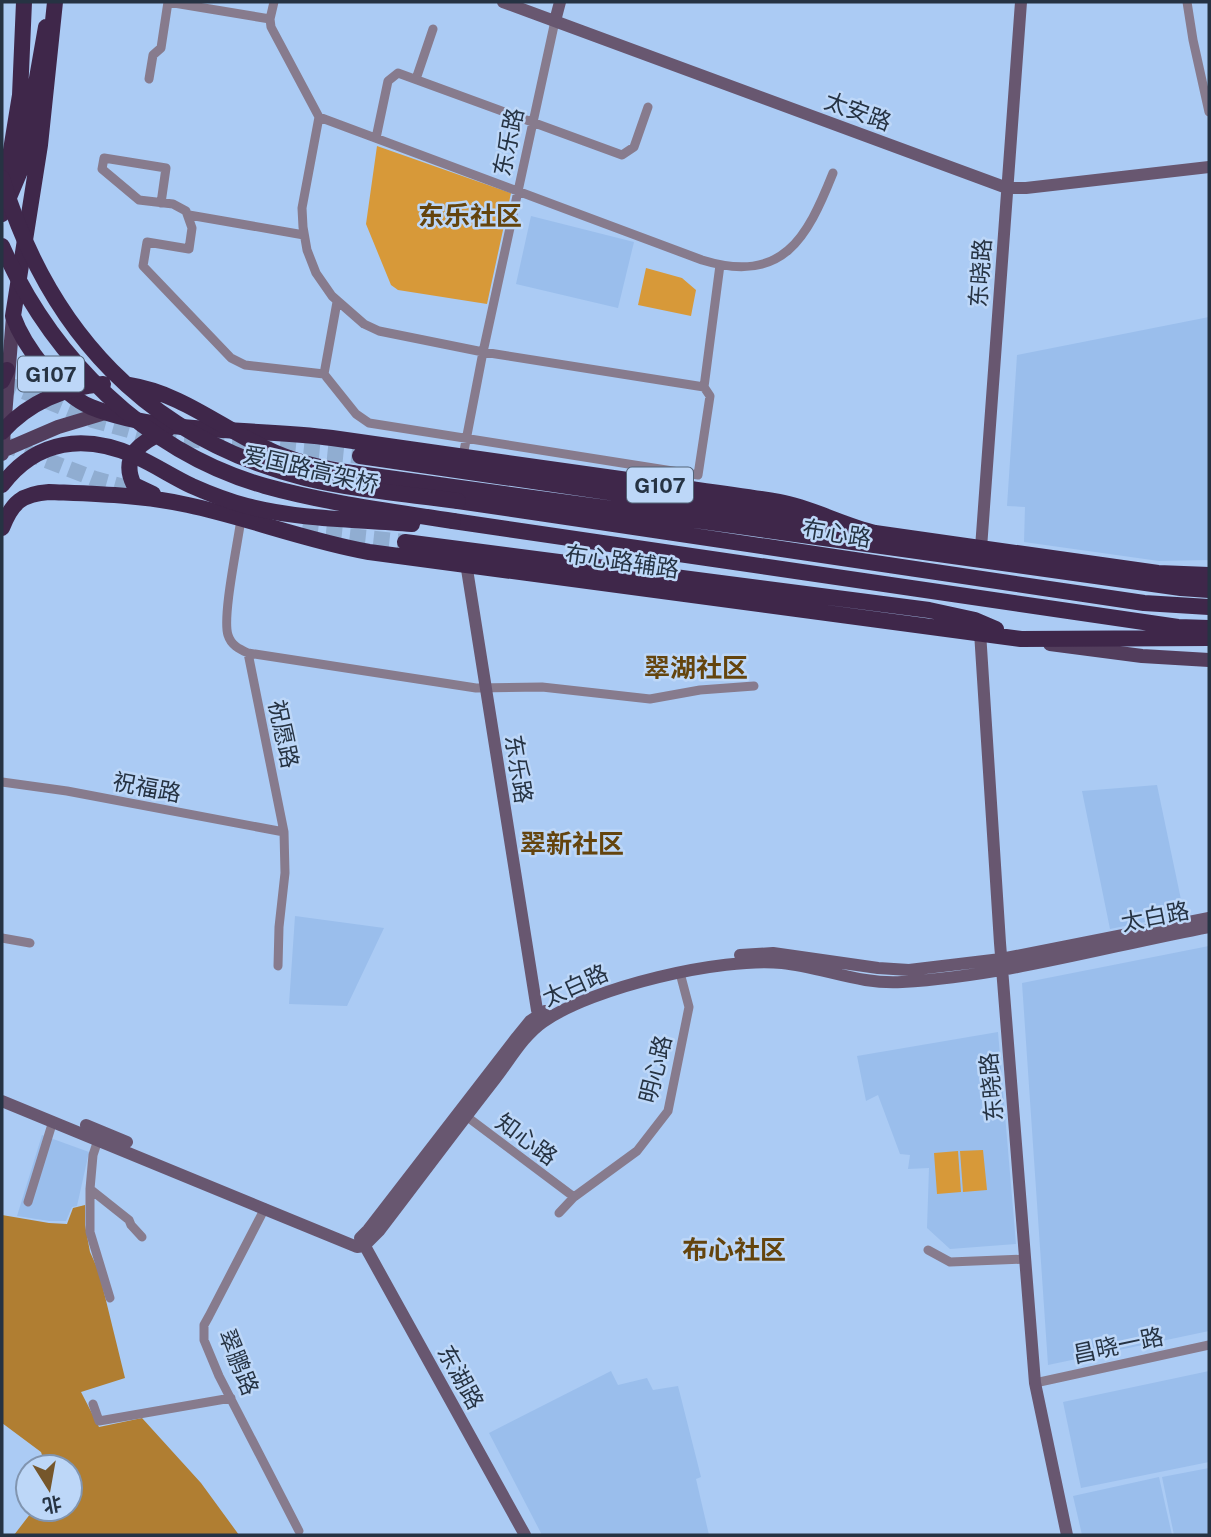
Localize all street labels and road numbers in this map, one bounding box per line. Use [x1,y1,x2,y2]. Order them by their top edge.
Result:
street label: 太安路 [821,87,895,135]
street label: 东乐路 [488,105,528,179]
street label: 东晓路 [964,238,996,308]
road number: G107 [18,356,84,392]
street label: 爱国路高架桥 [241,440,381,498]
road number: G107 [627,468,693,503]
street label: 布心路 [801,514,873,552]
street label: 布心路辅路 [563,540,681,582]
street label: 祝愿路 [264,697,304,771]
street label: 东乐路 [500,733,538,805]
street label: 祝福路 [111,767,183,807]
street label: 太白路 [1119,896,1191,936]
street label: 太白路 [538,959,612,1011]
street label: 明心路 [634,1032,676,1106]
street label: 东晓路 [975,1051,1007,1123]
street label: 知心路 [491,1108,563,1170]
street label: 昌晓一路 [1070,1322,1166,1368]
street label: 翠鹏路 [214,1325,264,1399]
street label: 东湖路 [432,1340,490,1414]

